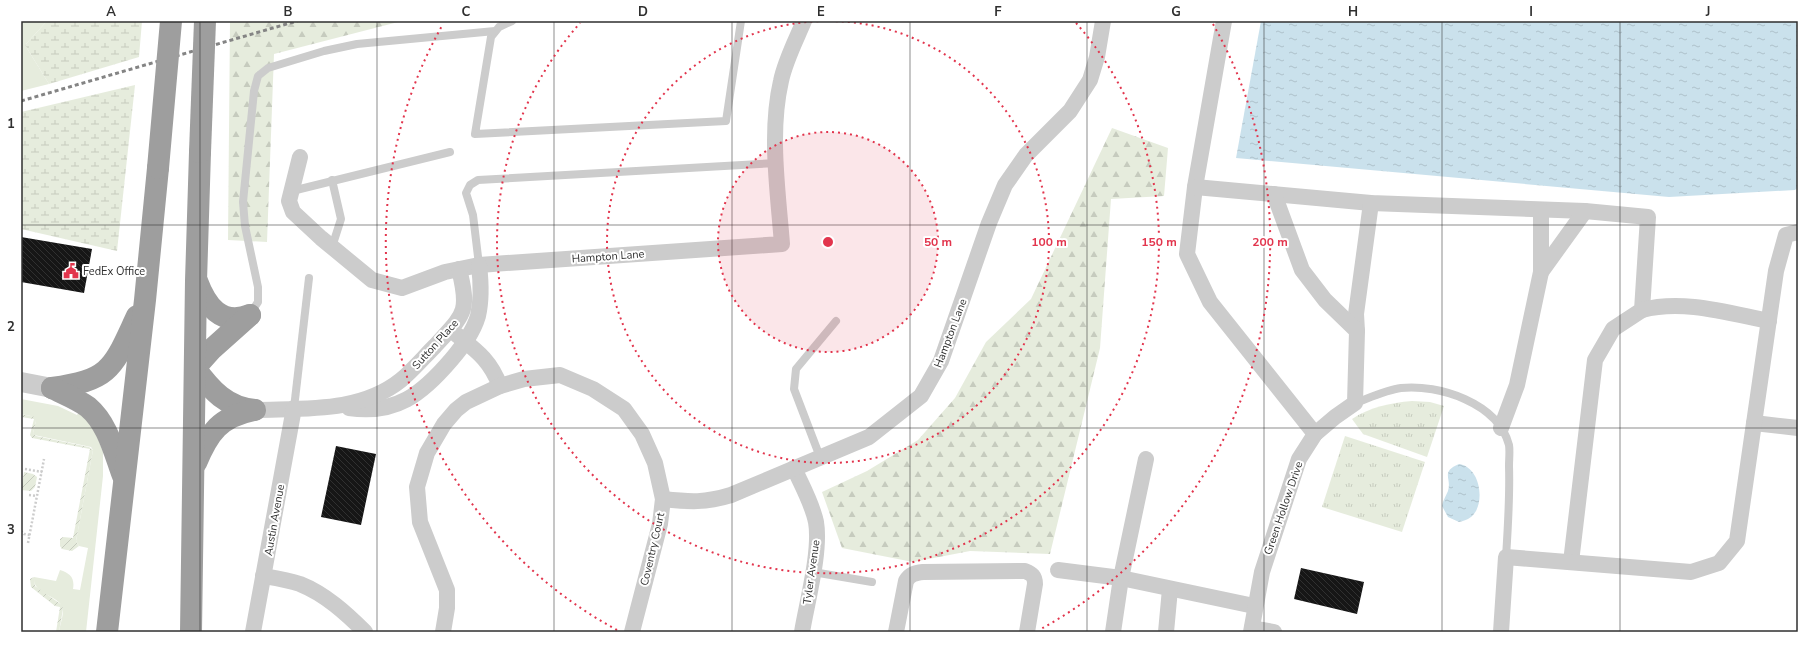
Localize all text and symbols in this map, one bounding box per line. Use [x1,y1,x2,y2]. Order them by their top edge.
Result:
text: A [106,3,116,21]
text: B [284,3,293,21]
text: C [462,3,471,21]
text: D [638,3,648,21]
text: E [817,3,825,21]
text: F [994,3,1002,21]
text: G [1171,3,1181,21]
text: H [1348,3,1358,21]
text: I [1529,3,1533,21]
text: J [1705,3,1710,21]
text: 1 [7,115,15,133]
text: 50 m [924,234,952,250]
text: 100 m [1031,234,1067,250]
text: 150 m [1141,234,1177,250]
text: 200 m [1252,234,1288,250]
centre of rings [821,235,835,249]
street label: Hampton Lane [571,246,645,267]
public building icon: FedEx Office [62,262,80,280]
place label: FedEx Office [83,264,145,279]
street label: Hampton Lane [930,296,971,370]
street label: Sutton Place [409,316,462,373]
text: 2 [7,318,15,336]
street label: Green Hollow Drive [1260,459,1307,557]
street label: Austin Avenue [261,483,288,557]
street label: Coventry Court [637,511,668,587]
text: 3 [7,521,15,539]
street label: Tyler Avenue [800,539,823,605]

